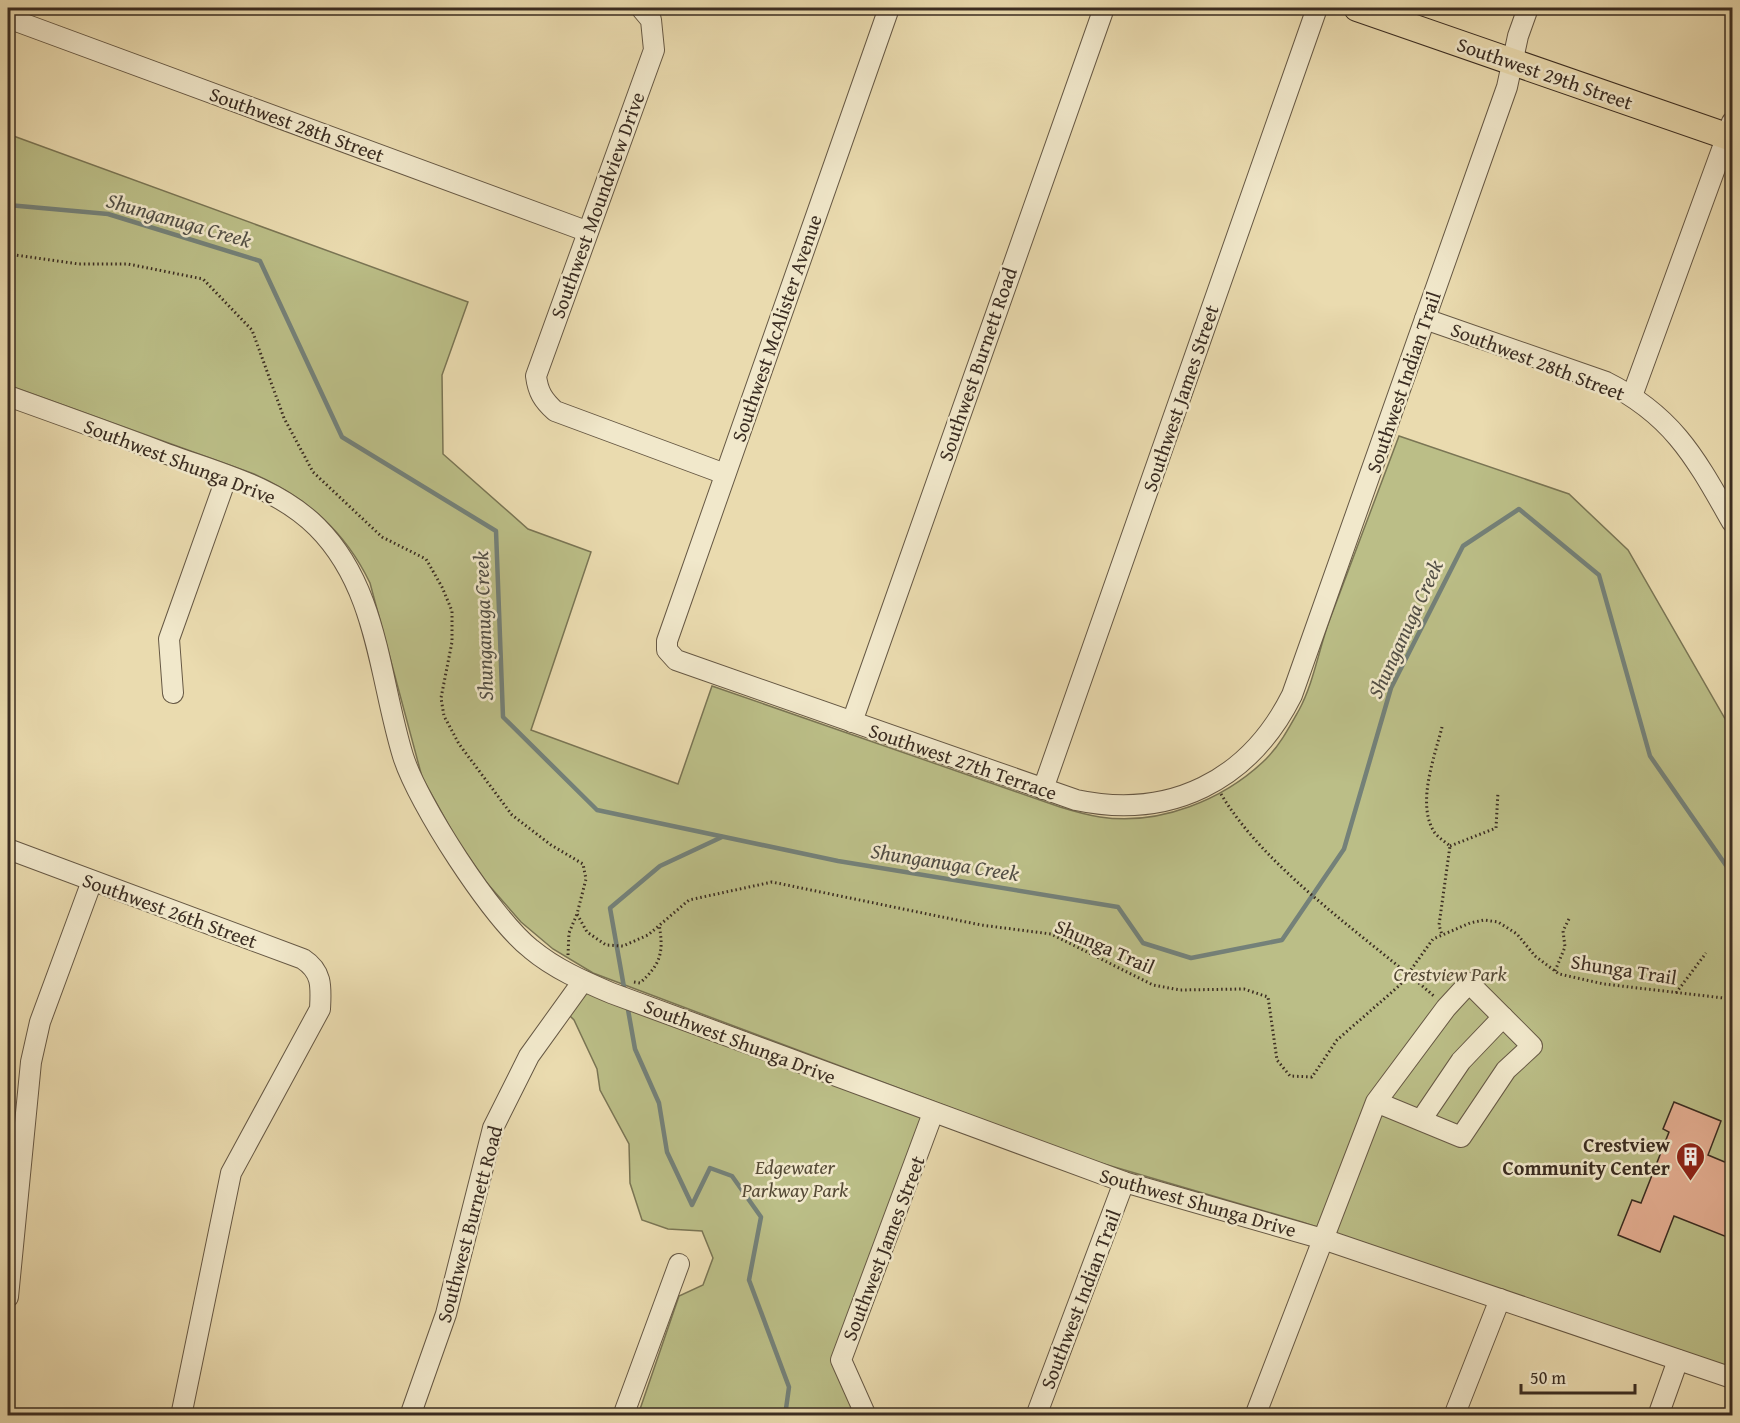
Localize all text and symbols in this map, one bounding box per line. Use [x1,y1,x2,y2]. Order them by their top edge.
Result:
street label: Southwest 29th Street [1453,29,1637,117]
street label: Southwest 28th Street [205,79,389,169]
street label: Southwest Moundview Drive [542,88,652,322]
water label: Shunganuga Creek [103,184,256,256]
street label: Southwest McAlister Avenue [723,210,829,446]
street label: Southwest Burnett Road [930,263,1024,465]
street label: Southwest Indian Trail [1358,287,1448,477]
street label: Southwest James Street [1134,301,1226,495]
street label: Southwest 28th Street [1447,314,1629,408]
street label: Southwest Shunga Drive [80,411,280,511]
water label: Shunganuga Creek [465,550,501,701]
water label: Shunganuga Creek [1359,554,1451,703]
street label: Southwest 27th Terrace [865,715,1061,807]
water label: Shunganuga Creek [869,835,1022,889]
street label: Southwest 26th Street [78,865,262,955]
street label: Shunga Trail [1050,911,1160,981]
street label: Shunga Trail [1569,946,1679,992]
park label: Crestview Park [1393,959,1507,988]
street label: Southwest Shunga Drive [640,991,840,1091]
street label: Southwest Burnett Road [429,1122,509,1326]
place label: Crestview Community Center [1503,1130,1671,1182]
building icon: Crestview Community Center [1675,1140,1707,1182]
street label: Southwest James Street [834,1151,932,1345]
park label: Edgewater Parkway Park [741,1152,849,1204]
street label: Southwest Shunga Drive [1096,1160,1300,1244]
street label: Southwest Indian Trail [1032,1205,1128,1393]
scale bar [1521,1357,1635,1395]
text: 50 m [1530,1364,1566,1391]

